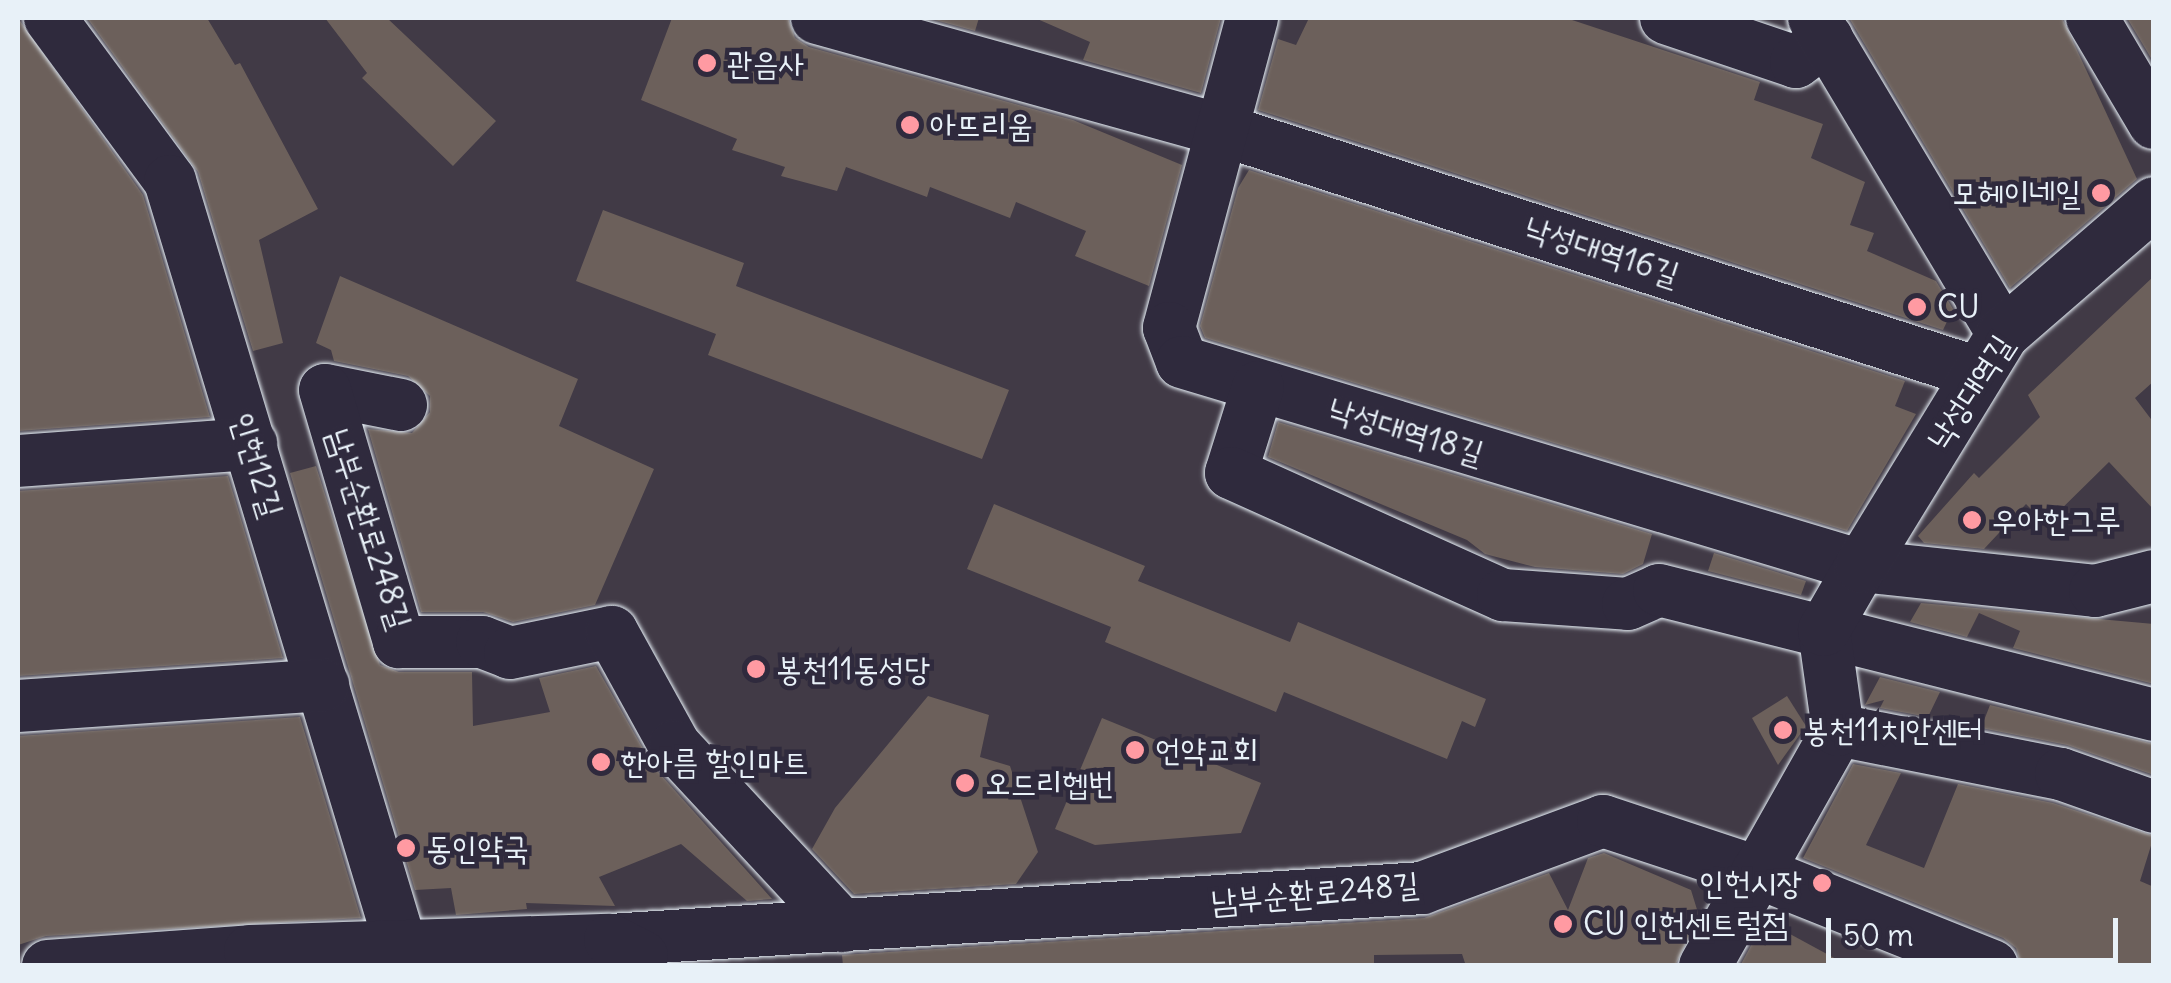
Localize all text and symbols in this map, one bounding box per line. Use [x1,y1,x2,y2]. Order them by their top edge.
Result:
place label: 관음사 [727,44,804,82]
marker: 관음사 [696,52,718,74]
place label: 아뜨리움 [930,106,1033,144]
marker: 아뜨리움 [899,114,921,136]
place label: 모헤이네일 [1952,174,2081,212]
marker: 모헤이네일 [2090,182,2112,204]
street label: 낙성대역16길 [1520,208,1684,294]
place label: CU [1937,288,1980,326]
marker: CU [1906,296,1928,318]
street label: 낙성대역길 [1919,328,2021,456]
street label: 낙성대역18길 [1324,389,1488,473]
street label: 인헌12길 [223,408,291,522]
street label: 남부순환로248길 [319,424,419,634]
place label: 우아한그루 [1992,501,2121,539]
marker: 우아한그루 [1961,509,1983,531]
place label: 봉천11동성당 [776,650,930,688]
marker: 봉천11동성당 [745,658,767,680]
place label: 봉천11치안센터 [1803,711,1983,749]
marker: 봉천11치안센터 [1772,719,1794,741]
place label: 언약교회 [1155,731,1258,769]
marker: 언약교회 [1124,739,1146,761]
place label: 한아름 할인마트 [621,743,809,781]
marker: 한아름 할인마트 [590,751,612,773]
place label: 오드리헵번 [985,764,1114,802]
marker: 오드리헵번 [954,772,976,794]
place label: 동인약국 [426,829,529,867]
marker: 동인약국 [395,837,417,859]
place label: 인헌시장 [1699,864,1802,902]
street label: 남부순환로248길 [1209,865,1421,921]
marker: 인헌시장 [1811,872,1833,894]
scale bar [1831,898,2124,960]
place label: CU 인헌센트럴점 [1583,905,1788,943]
marker: CU 인헌센트럴점 [1552,913,1574,935]
text: 50 m [1843,916,1913,954]

